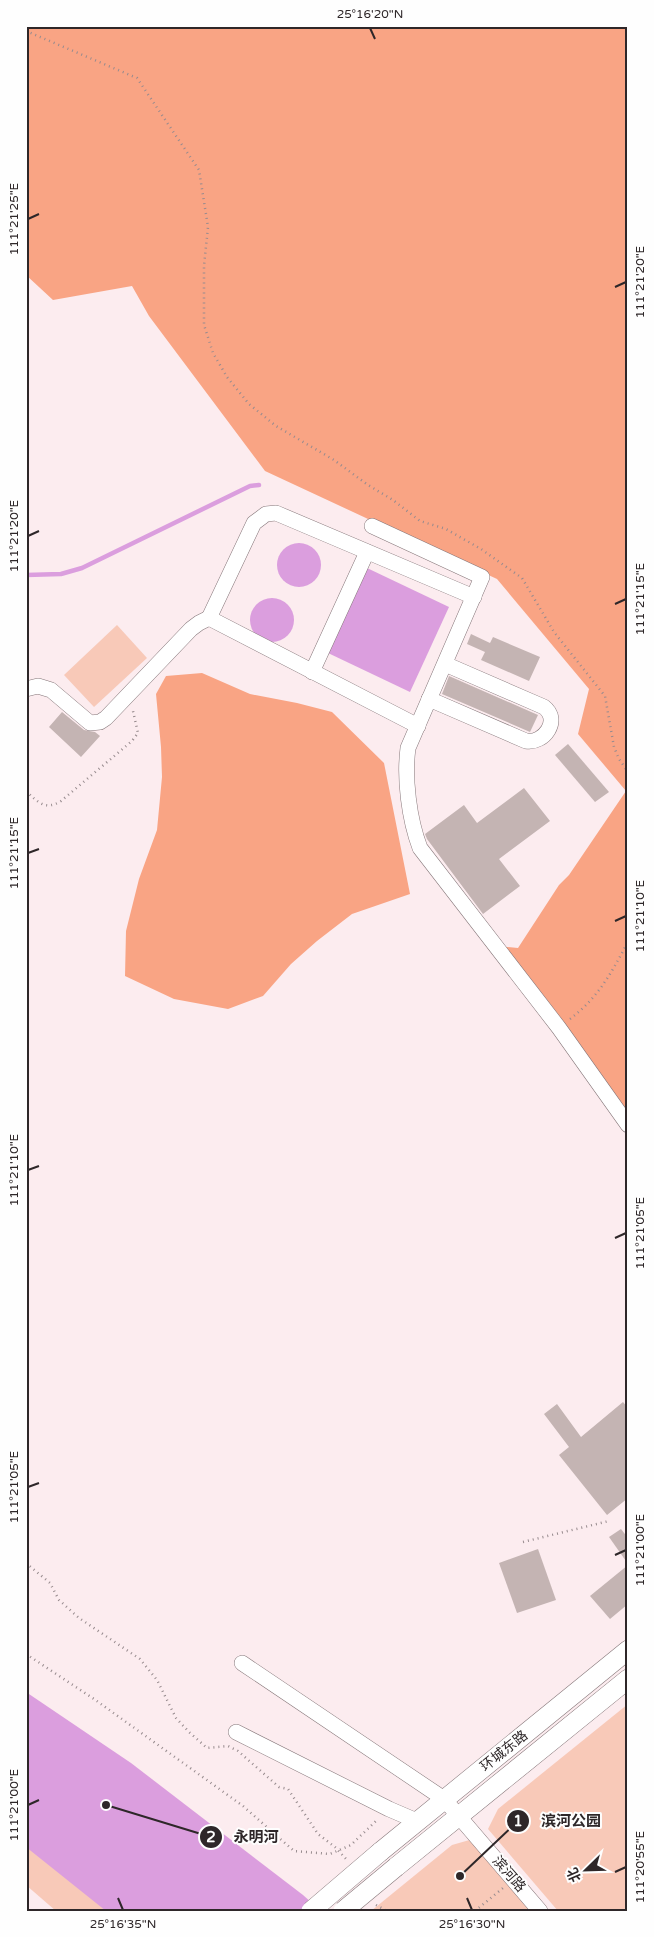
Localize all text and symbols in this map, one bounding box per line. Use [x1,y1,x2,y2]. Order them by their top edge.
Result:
text: 25°16'20"N [337,7,403,21]
text: 111°21'25"E [7,182,21,255]
text: 111°21'20"E [633,245,647,318]
text: 111°21'20"E [7,499,21,572]
text: 111°21'15"E [633,562,647,635]
text: 111°21'15"E [7,816,21,889]
text: 111°21'10"E [633,879,647,952]
text: 111°21'10"E [7,1133,21,1206]
text: 111°21'05"E [633,1196,647,1269]
text: 111°21'05"E [7,1450,21,1523]
text: 111°21'00"E [633,1513,647,1586]
street label: 环城东路 [477,1727,531,1775]
text: 111°21'00"E [7,1768,21,1841]
callout: 滨河公园 [506,1806,611,1836]
text: 1 [513,1812,523,1830]
text: 滨河公园 [541,1812,601,1830]
callout: 永明河 [199,1822,289,1852]
text: 2 [206,1828,216,1846]
text: 永明河 [233,1828,279,1846]
text: 111°20'55"E [633,1830,647,1903]
north arrow [562,1844,612,1894]
street label: 滨河路 [489,1853,529,1895]
text: 北 [564,1865,585,1885]
text: 25°16'35"N [90,1917,156,1931]
text: 25°16'30"N [439,1917,505,1931]

